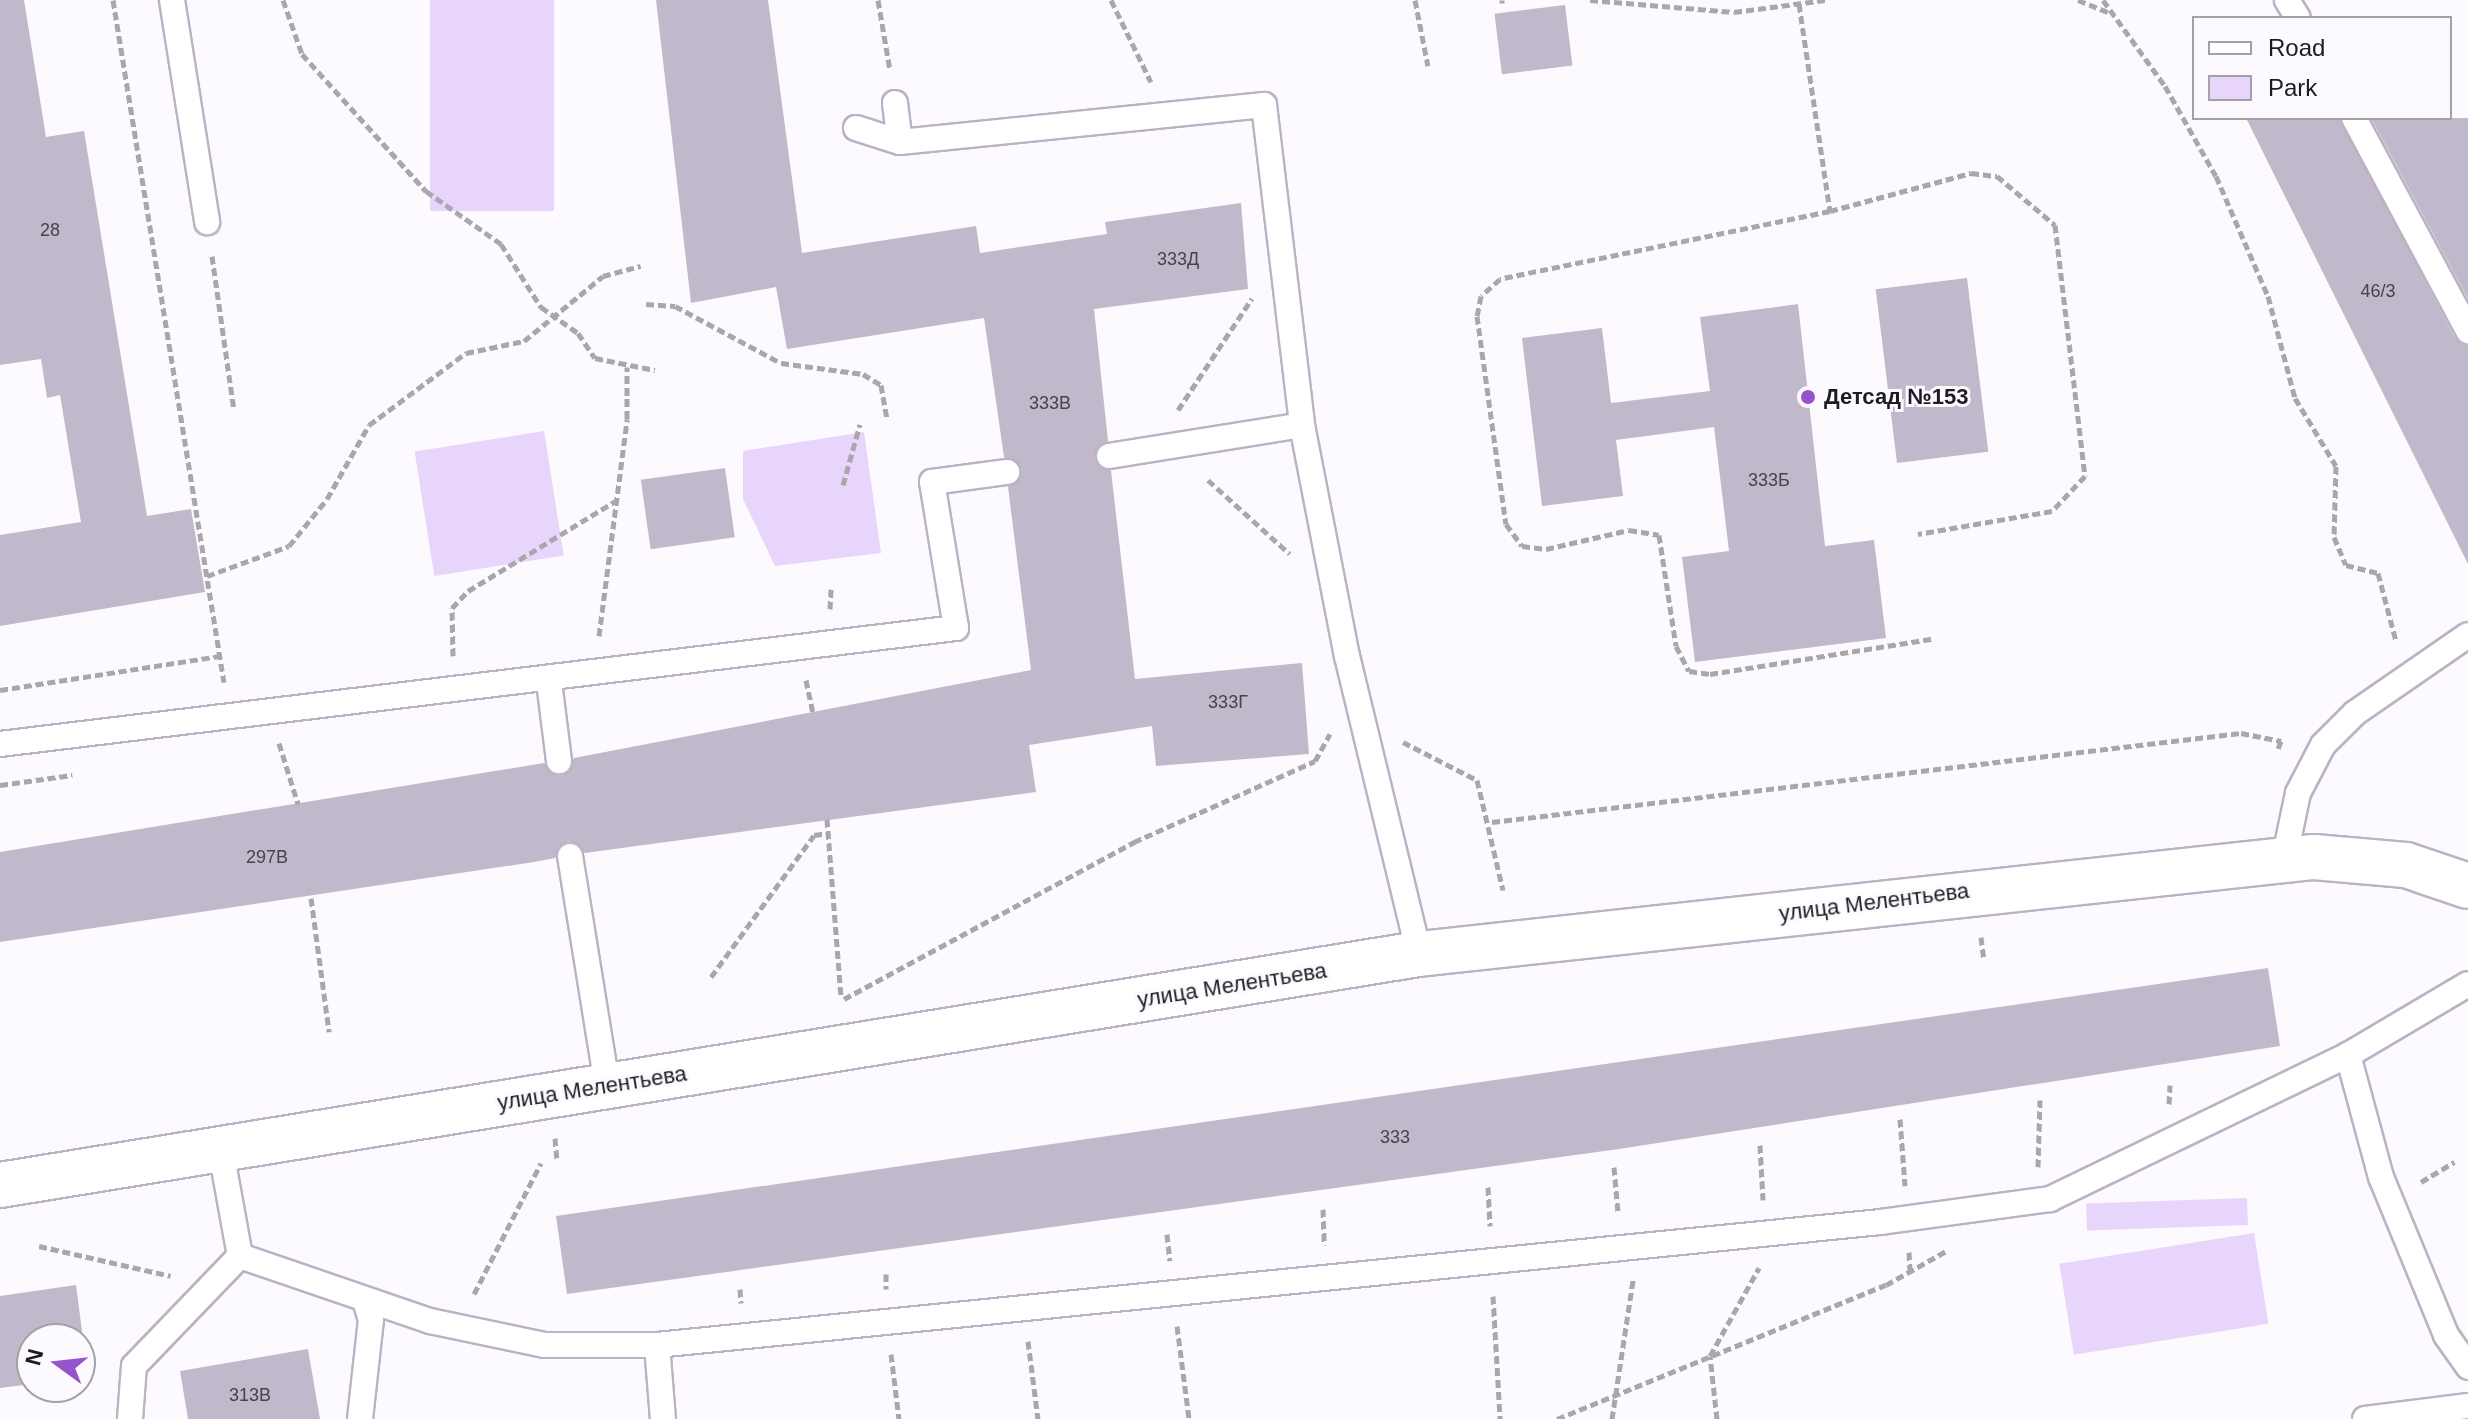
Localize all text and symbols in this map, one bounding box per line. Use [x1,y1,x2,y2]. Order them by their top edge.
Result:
legend [2192,16,2452,120]
text: Road [2268,34,2325,61]
text: Park [2268,74,2317,101]
house number: 28 [40,219,60,241]
house number: 333Д [1157,248,1199,270]
house number: 46/3 [2360,280,2396,302]
place label: Детсад №153 [1824,384,1968,410]
marker: Детсад №153 [1799,388,1817,406]
house number: 333В [1029,392,1071,414]
house number: 333Б [1748,469,1790,491]
house number: 333Г [1208,691,1248,713]
house number: 297В [246,846,288,868]
street label: улица Мелентьева [1777,877,1971,927]
street label: улица Мелентьева [1135,957,1329,1013]
street label: улица Мелентьева [495,1060,689,1116]
house number: 333 [1380,1126,1410,1148]
north arrow [16,1323,96,1403]
text: N [20,1346,48,1368]
house number: 313В [229,1384,271,1406]

